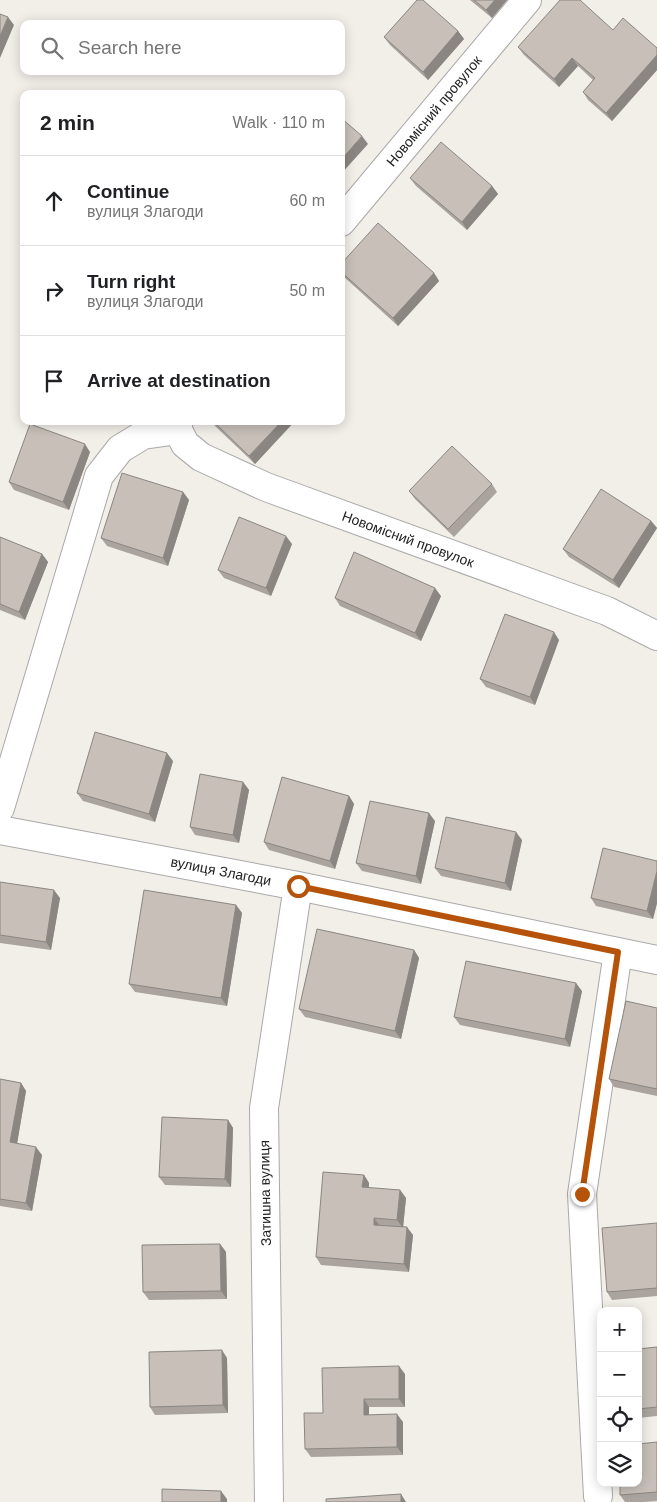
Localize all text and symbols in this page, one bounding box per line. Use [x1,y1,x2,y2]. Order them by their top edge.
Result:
search box [20,20,345,75]
icon: search [38,34,66,62]
text: Search here [78,37,182,58]
street label: Новомісний провулок [383,52,485,169]
text: 2 min [40,111,95,134]
text: Walk · 110 m [233,114,325,131]
text: Continue [87,181,169,202]
icon: ahead [40,187,68,215]
text: 60 m [289,192,325,209]
text: вулиця Злагоди [87,203,204,220]
text: Turn right [87,271,175,292]
icon: right [40,277,68,305]
text: 50 m [289,282,325,299]
text: вулиця Злагоди [87,293,204,310]
icon: arrive [40,367,68,395]
text: Arrive at destination [87,370,271,391]
street label: Новомісний провулок [340,508,477,571]
street label: вулиця Злагоди [169,853,273,889]
route start [287,875,310,898]
street label: Затишна вулиця [256,1140,274,1246]
route end [571,1183,594,1206]
map controls [597,1307,642,1487]
button: + [597,1307,642,1352]
button: − [597,1352,642,1397]
button: locate [597,1397,642,1442]
button: layers [597,1442,642,1487]

